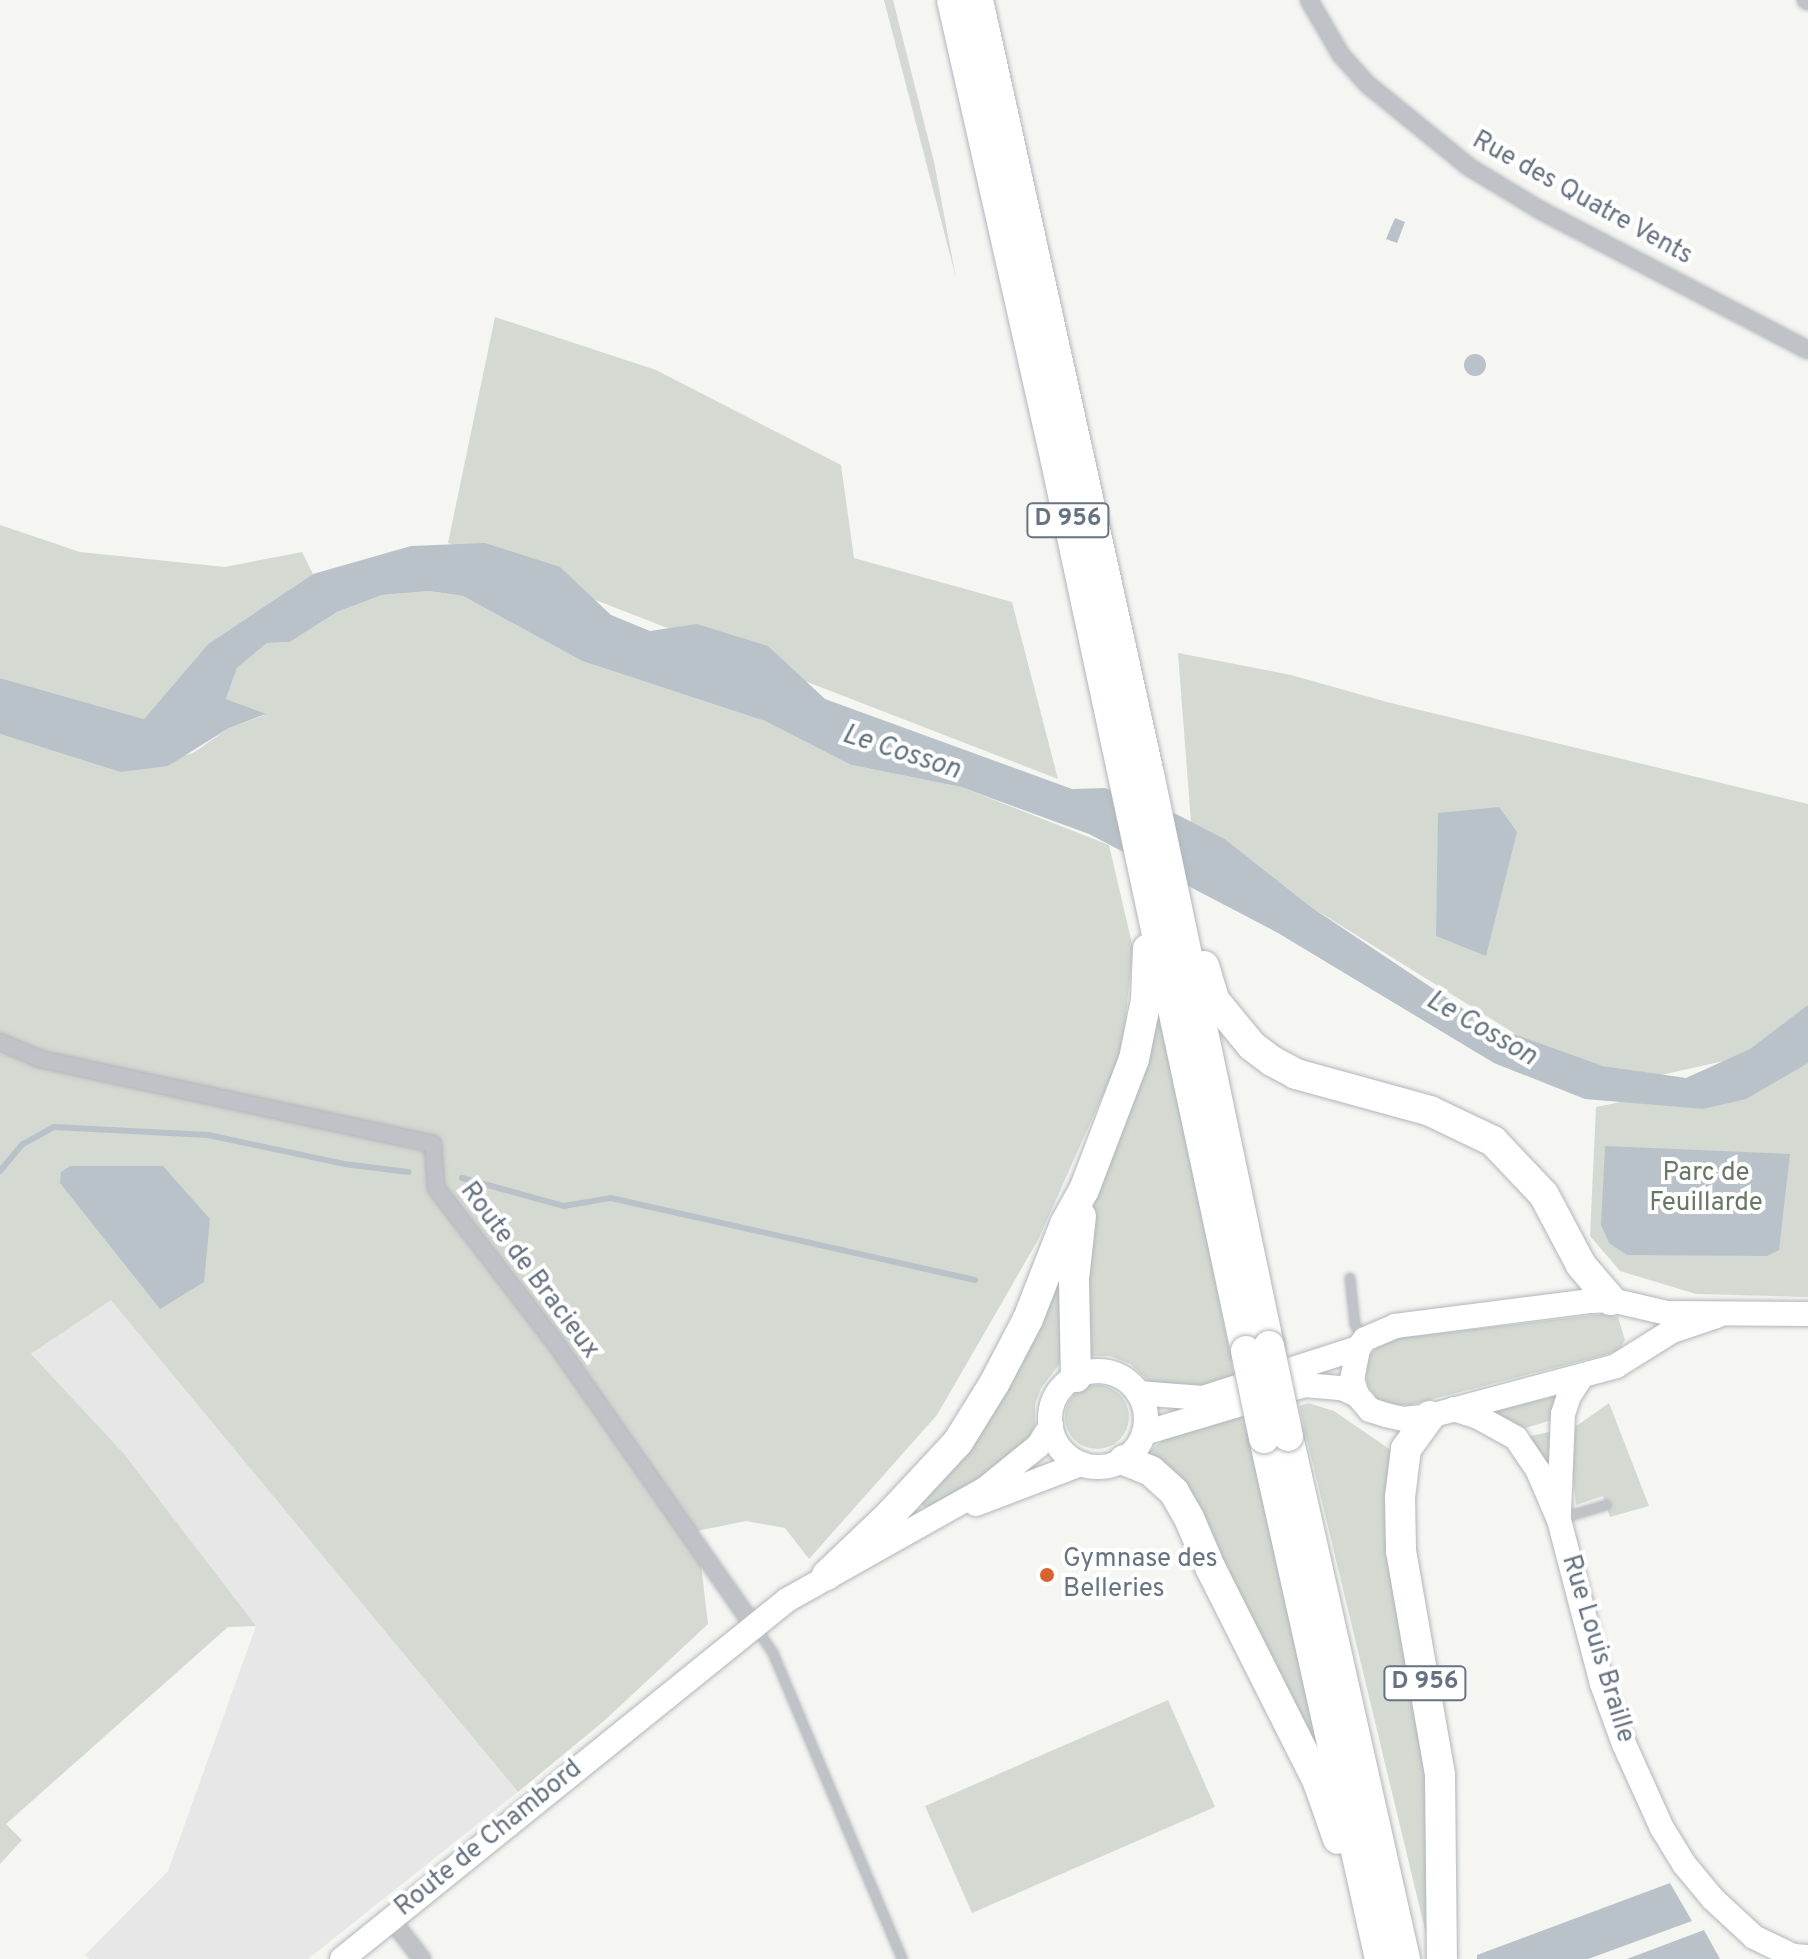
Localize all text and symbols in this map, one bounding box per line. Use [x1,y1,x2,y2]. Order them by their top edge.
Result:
street label: Rue des Quatre Vents [1466,125,1698,273]
road number: D 956 [1026,500,1110,540]
water label: Le Cosson [838,718,964,788]
water label: Le Cosson [1420,984,1542,1074]
park label: Parc de Feuillarde [1649,1158,1763,1220]
street label: Route de Bracieux [453,1177,605,1365]
place label: Gymnase des Belleries [1063,1544,1218,1606]
street label: Rue Louis Braille [1554,1551,1640,1747]
marker: Gymnase des Belleries [1038,1566,1056,1584]
road number: D 956 [1383,1663,1467,1703]
street label: Route de Chambord [389,1754,589,1924]

